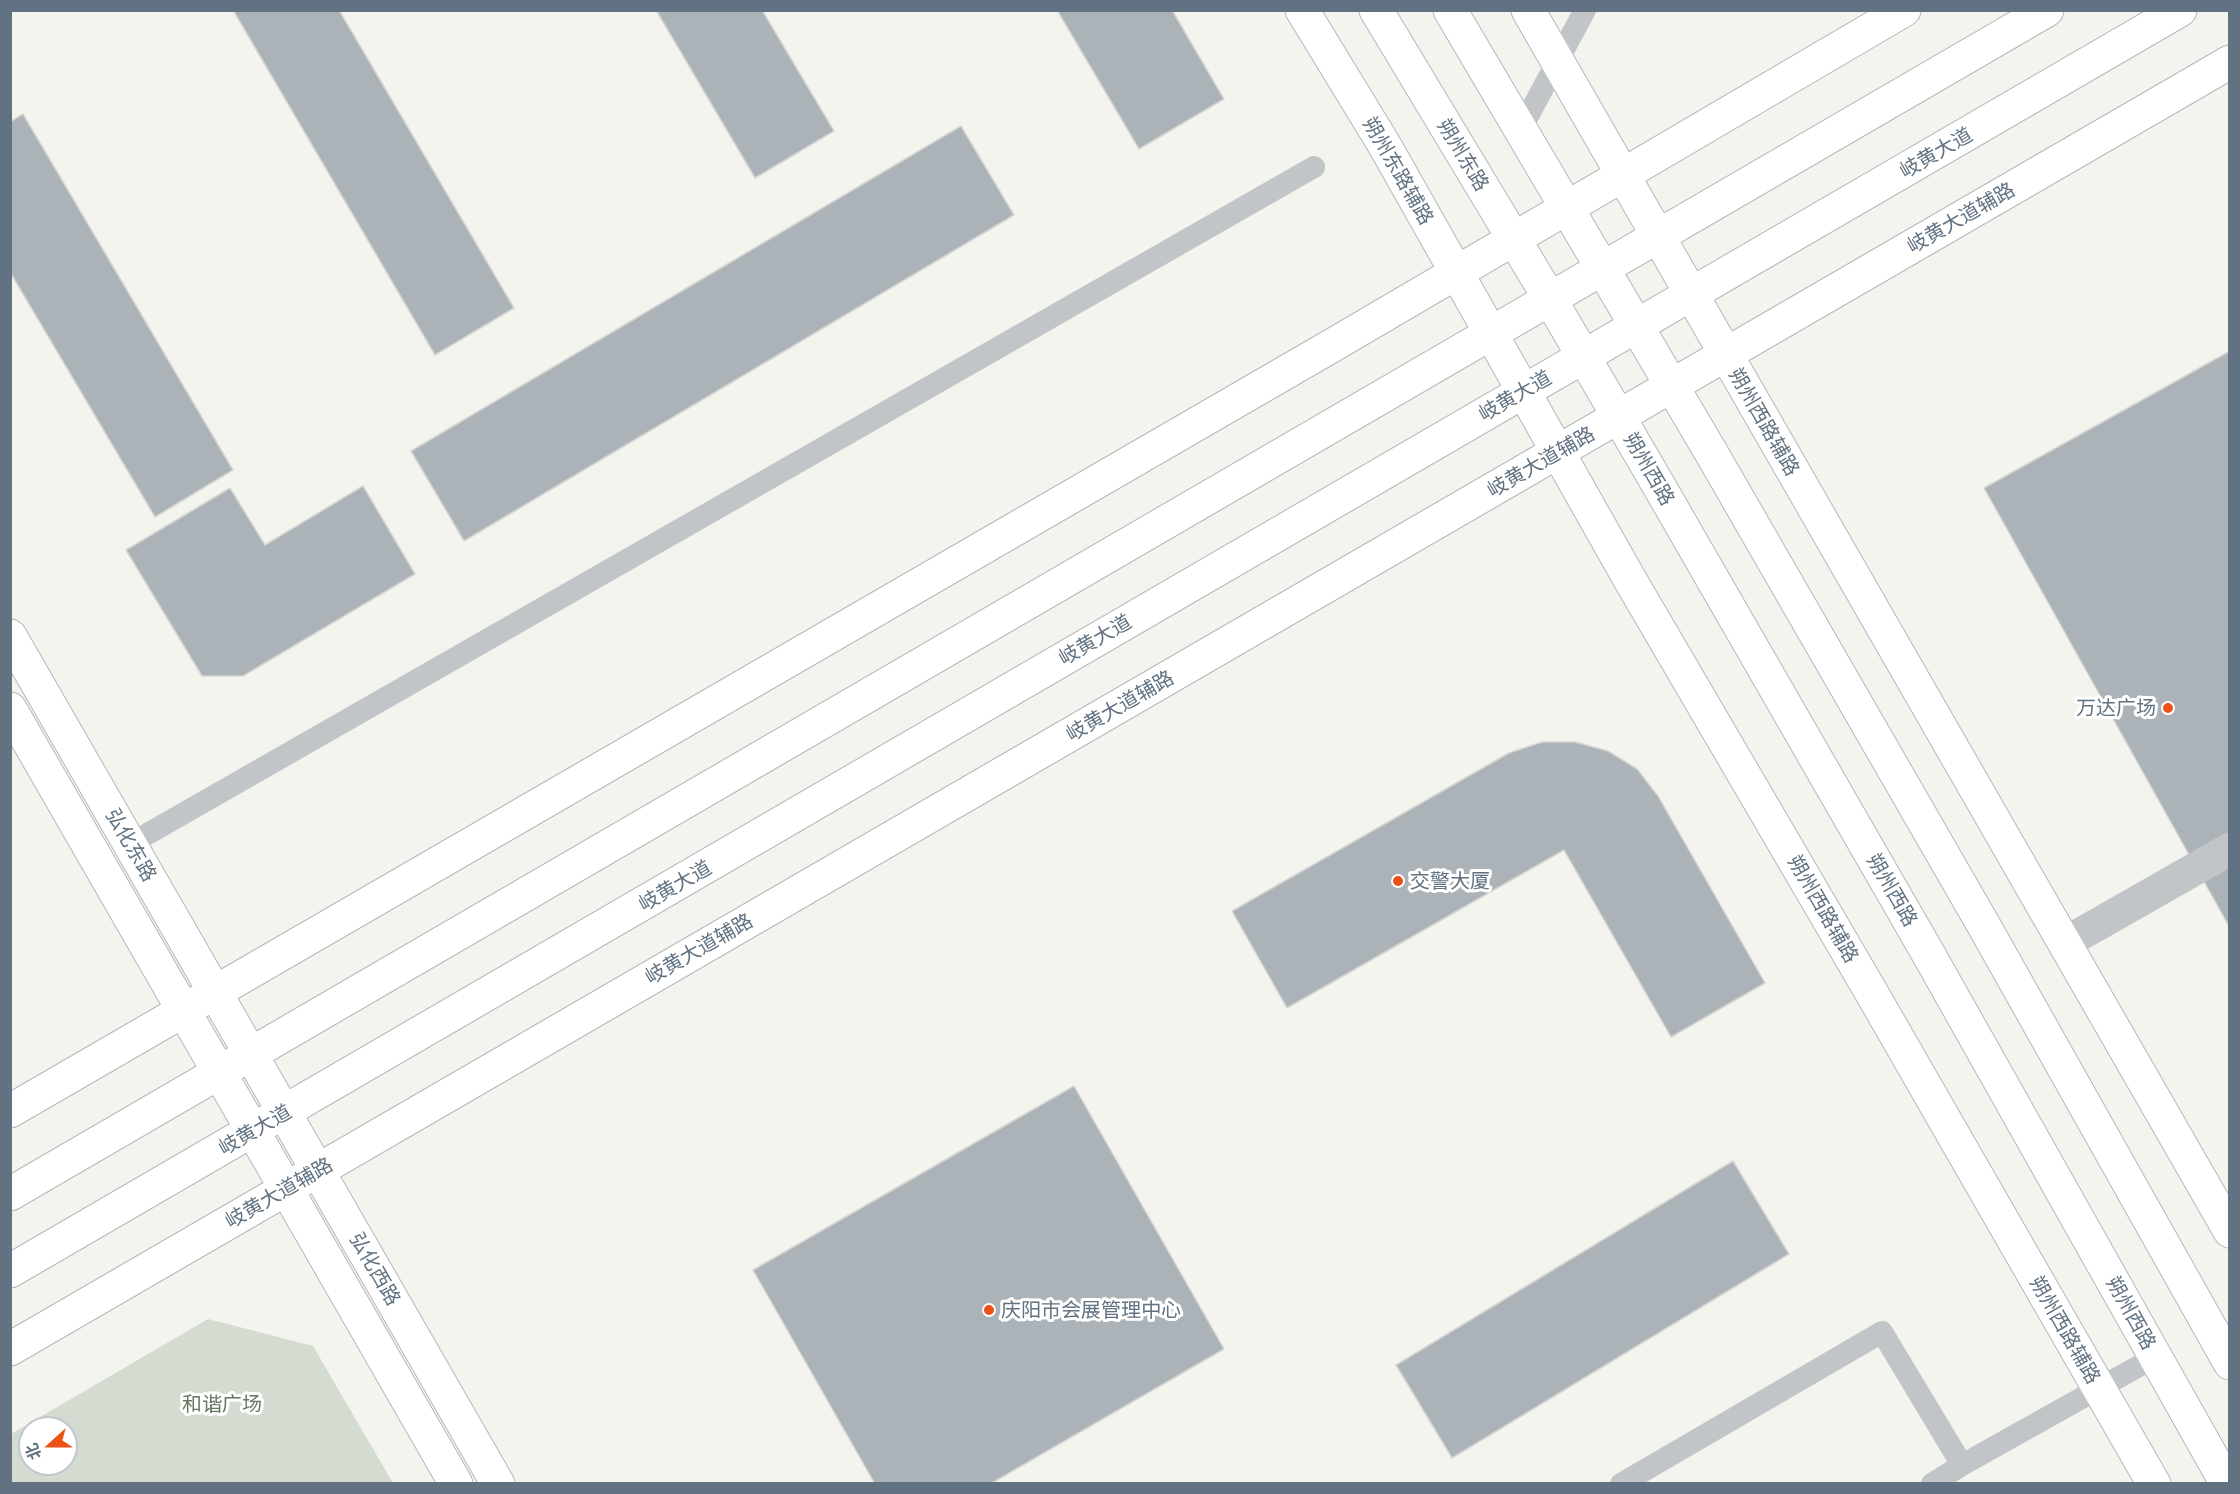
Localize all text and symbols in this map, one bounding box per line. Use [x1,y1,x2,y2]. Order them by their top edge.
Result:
street label: 朔州东路辅路 [1358,113,1438,229]
street label: 朔州东路 [1432,115,1494,195]
street label: 岐黄大道 [1895,123,1977,183]
street label: 岐黄大道辅路 [1903,178,2019,258]
street label: 朔州西路辅路 [1724,364,1804,480]
street label: 岐黄大道 [1474,366,1556,426]
street label: 岐黄大道辅路 [1483,422,1599,502]
street label: 朔州西路 [1619,428,1679,510]
street label: 岐黄大道 [1054,610,1136,670]
street label: 岐黄大道辅路 [1062,666,1178,746]
place label: 万达广场 [2076,696,2156,720]
marker: 万达广场 [2161,701,2175,715]
street label: 弘化东路 [101,804,161,886]
street label: 朔州西路 [1862,849,1922,931]
street label: 朔州西路辅路 [1783,851,1863,967]
street label: 岐黄大道 [634,856,716,916]
place label: 交警大厦 [1410,869,1490,893]
marker: 交警大厦 [1391,874,1405,888]
street label: 岐黄大道辅路 [641,909,757,989]
street label: 岐黄大道 [214,1100,296,1160]
street label: 岐黄大道辅路 [221,1153,337,1233]
street label: 弘化西路 [345,1228,405,1310]
street label: 朔州西路辅路 [2025,1272,2105,1388]
street label: 朔州西路 [2101,1272,2161,1354]
place label: 庆阳市会展管理中心 [1001,1298,1181,1322]
marker: 庆阳市会展管理中心 [982,1303,996,1317]
park label: 和谐广场 [182,1392,262,1416]
north arrow [18,1416,78,1476]
text: 北 [21,1441,44,1463]

